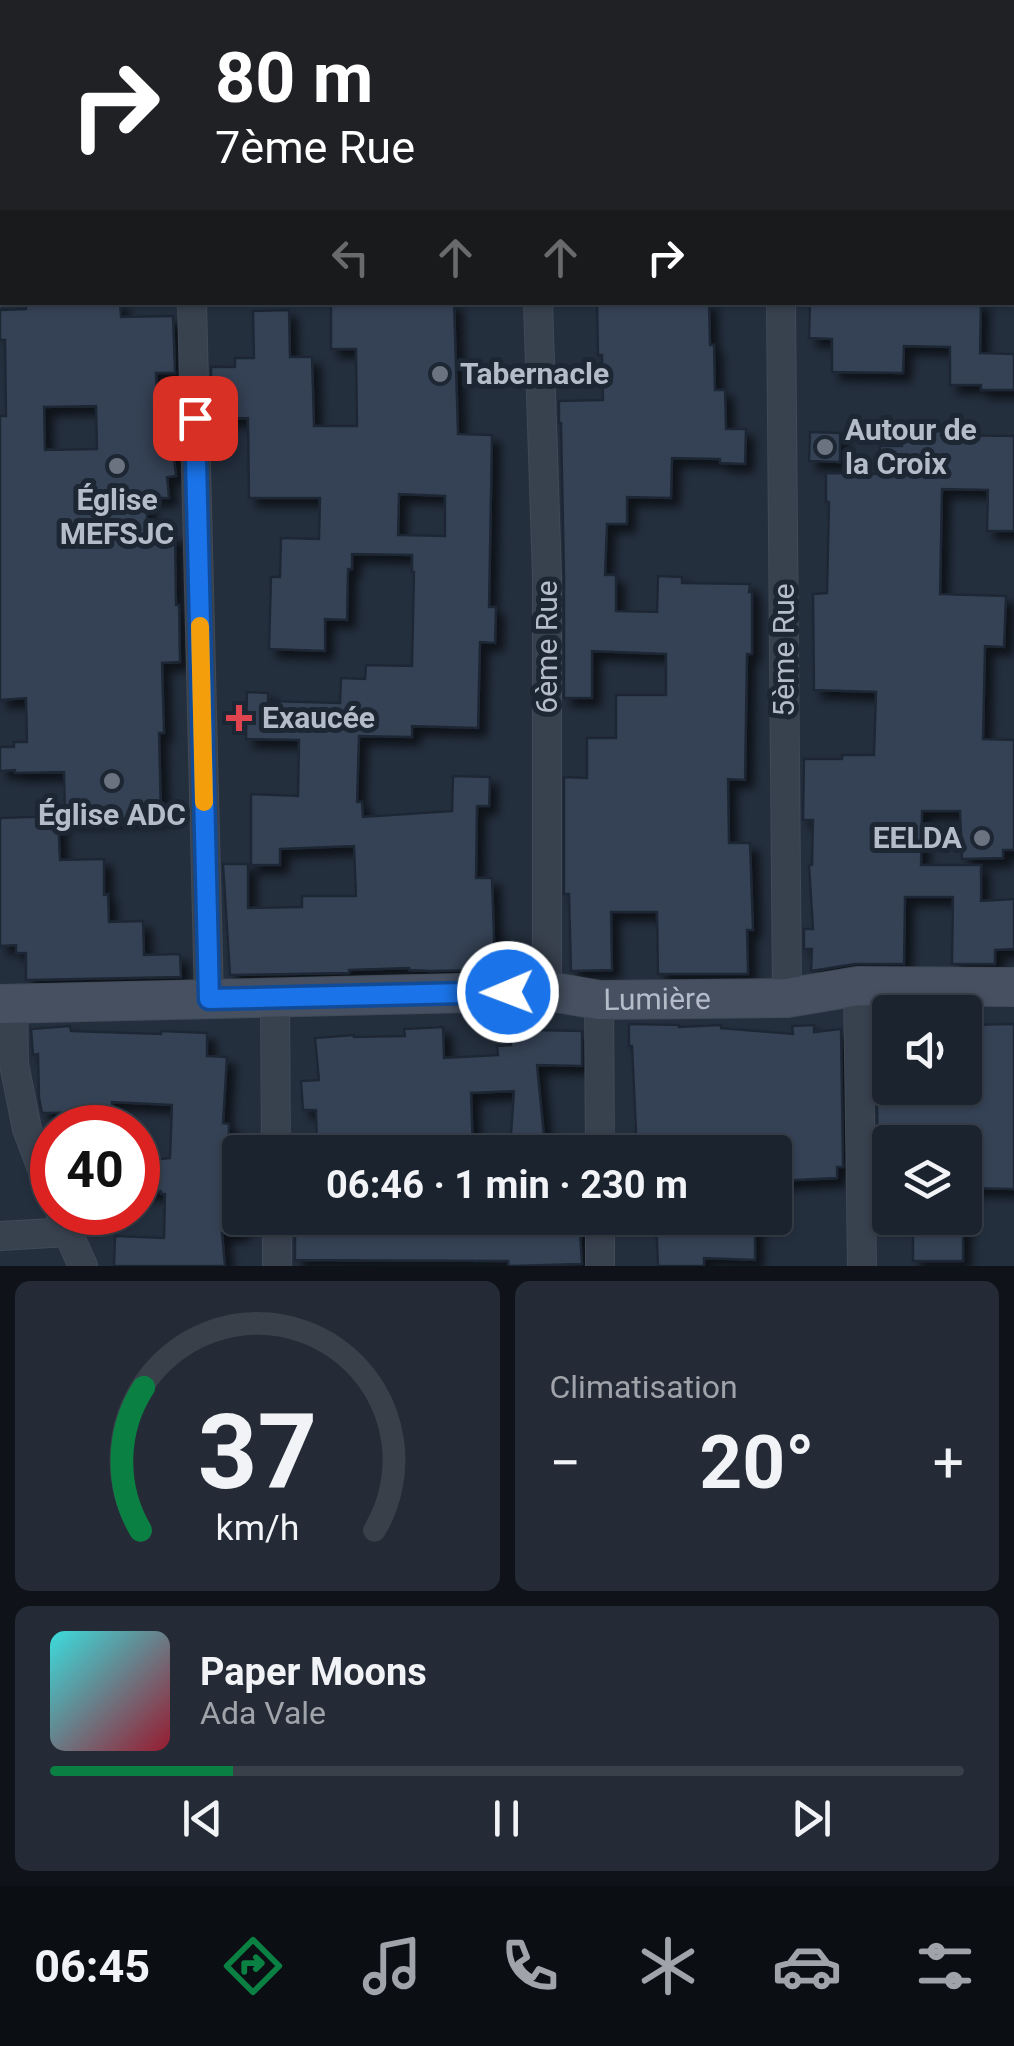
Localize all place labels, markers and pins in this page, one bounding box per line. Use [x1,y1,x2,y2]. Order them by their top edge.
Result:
place label: Tabernacle [460,356,609,391]
marker: Tabernacle [429,363,451,385]
pin [153,376,238,461]
place label: Autour de la Croix [845,412,977,481]
marker: Autour de la Croix [814,436,836,458]
marker: Église MEFSJC [106,455,128,477]
place label: Église MEFSJC [60,482,174,551]
place label: Exaucée [262,700,375,735]
marker: Exaucée [226,705,252,731]
marker: Église ADC [101,770,123,792]
place label: Église ADC [38,797,186,832]
place label: EELDA [873,820,963,855]
marker: EELDA [971,827,993,849]

